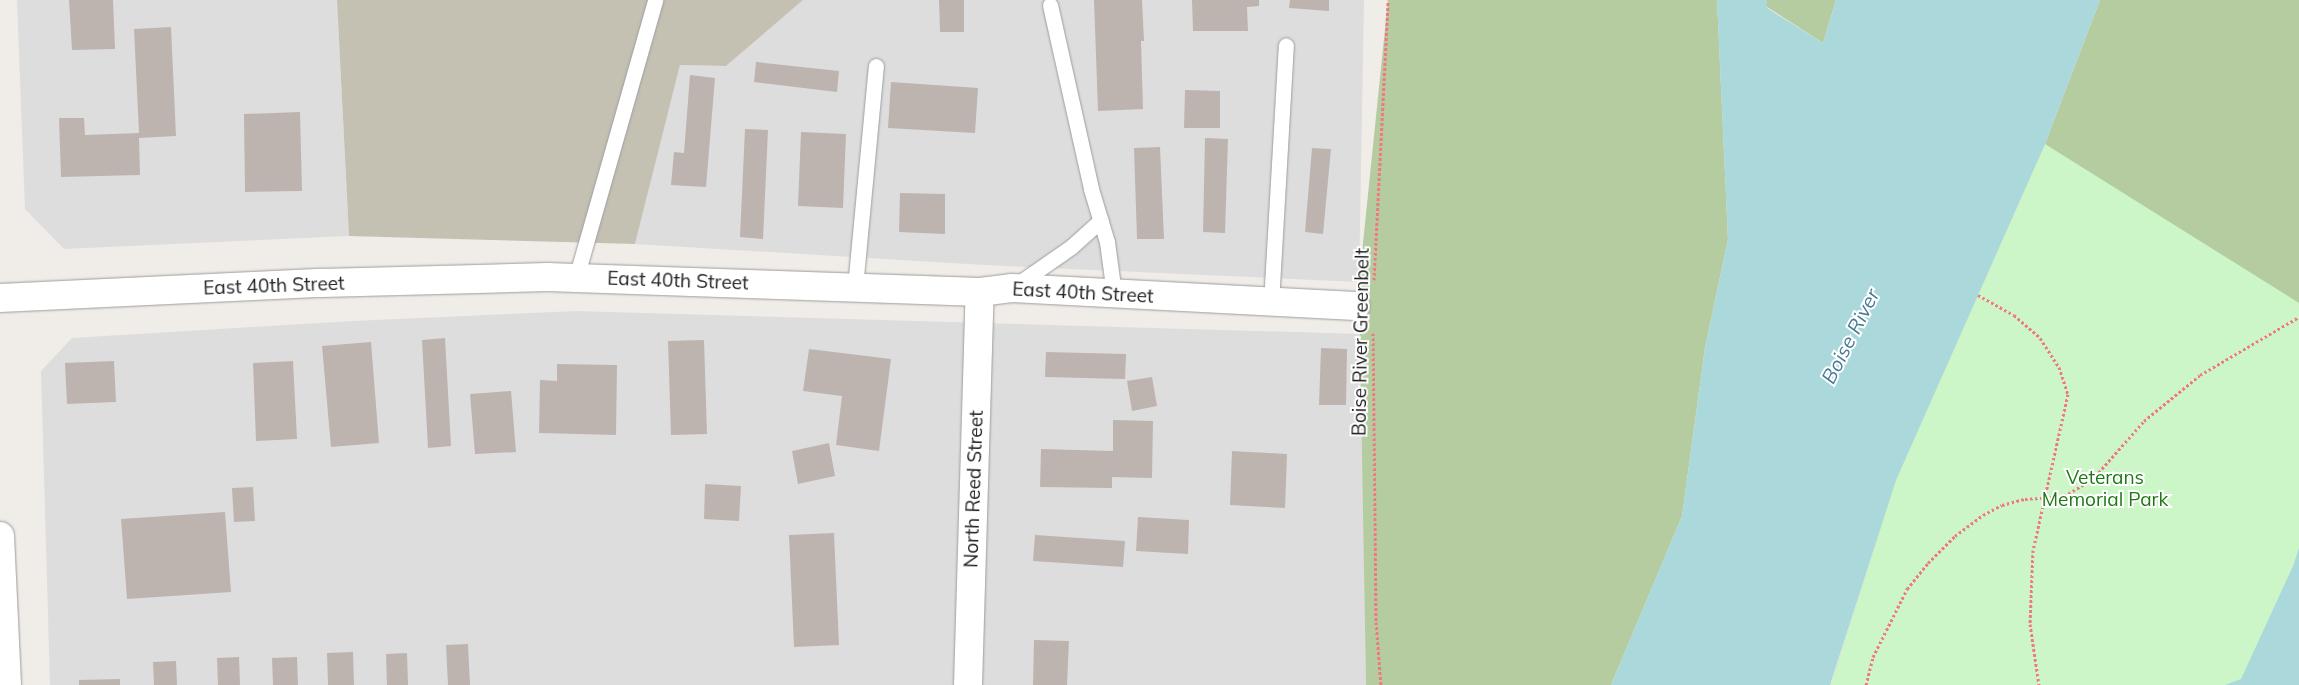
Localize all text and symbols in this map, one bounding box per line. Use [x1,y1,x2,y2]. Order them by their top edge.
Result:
street label: Boise River Greenbelt [1348,248,1374,436]
street label: East 40th Street [607,267,749,295]
street label: East 40th Street [203,272,345,300]
street label: East 40th Street [1012,278,1154,308]
water label: Boise River [1816,285,1884,387]
street label: North Reed Street [960,410,988,568]
park label: Veterans Memorial Park [2042,467,2168,511]

